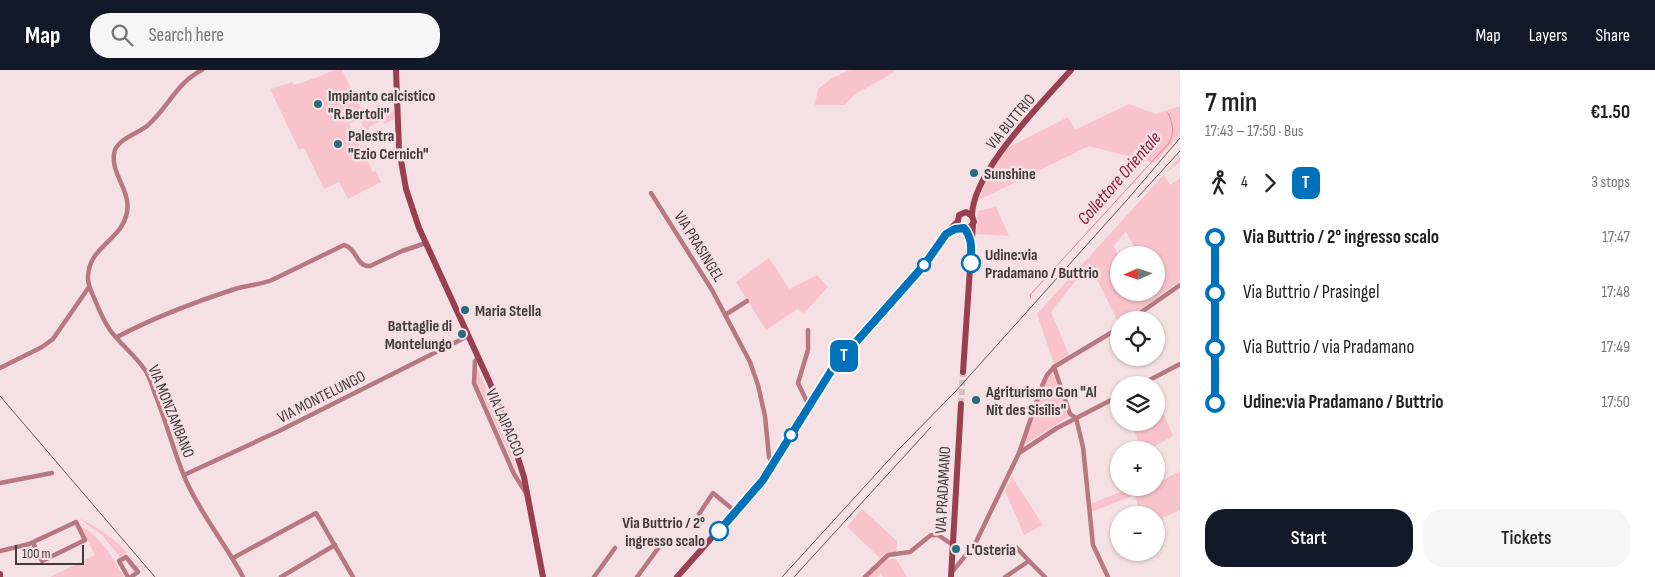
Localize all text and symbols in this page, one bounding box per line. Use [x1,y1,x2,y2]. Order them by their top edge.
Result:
search box [90,13,440,58]
text: Map [25,21,60,50]
icon: search [108,21,136,49]
text: Search here [148,24,224,47]
text: Map [1476,25,1501,46]
text: Layers [1529,25,1568,46]
text: Share [1596,25,1630,46]
text: 7 min [1205,86,1257,119]
place label: Impianto calcistico "R.Bertoli" [328,87,436,124]
street label: VIA BUTTRIO [983,90,1040,154]
marker: Impianto calcistico "R.Bertoli" [312,98,324,110]
text: €1.50 [1590,101,1630,124]
text: 17:43 – 17:50 · Bus [1205,122,1304,141]
place label: Palestra "Ezio Cernich" [348,127,429,164]
water label: Collettore Orientale [1073,128,1165,229]
marker: Palestra "Ezio Cernich" [332,138,344,150]
place label: Sunshine [984,165,1036,184]
marker: Sunshine [968,167,980,179]
icon: walk [1205,169,1233,197]
icon: forward [1256,169,1284,197]
text: T [1302,172,1310,193]
text: 4 [1241,173,1248,192]
text: 3 stops [1591,173,1630,192]
street label: VIA PRASINGEL [670,208,728,286]
text: Via Buttrio / 2° ingresso scalo [1243,226,1439,249]
text: 17:47 [1602,228,1630,247]
place label: Udine:via Pradamano / Buttrio [985,246,1099,283]
north arrow [1110,246,1165,301]
map controls [1110,246,1165,561]
marker: Udine:via Pradamano / Buttrio [961,253,981,273]
unlabelled marker [917,258,931,272]
text: Via Buttrio / Prasingel [1243,281,1379,304]
text: 17:48 [1601,283,1630,302]
place label: Maria Stella [475,302,541,321]
marker: Maria Stella [459,304,471,316]
button: locate [1110,311,1165,366]
place label: Battaglie di Montelungo [385,317,452,354]
marker: Battaglie di Montelungo [456,328,468,340]
text: Via Buttrio / via Pradamano [1243,336,1414,359]
text: 17:49 [1601,338,1630,357]
line badge: T [828,340,860,372]
text: T [840,345,848,366]
street label: VIA MONZAMBANO [143,362,198,461]
street label: VIA MONTELUNGO [275,367,369,428]
button: layers [1110,376,1165,431]
place label: Agriturismo Gon "Al Nît des Sisîlis" [985,383,1097,420]
street label: VIA LAIPACCO [481,386,528,460]
text: Udine:via Pradamano / Buttrio [1243,391,1444,414]
text: 17:50 [1602,393,1630,412]
marker: Agriturismo Gon "Al Nît des Sisîlis" [970,394,982,406]
unlabelled marker [784,428,798,442]
button: + [1110,441,1165,496]
street label: VIA PRADAMANO [932,446,955,534]
button: − [1110,506,1165,561]
button: Start [1205,509,1413,567]
button: Tickets [1423,509,1630,567]
place label: Via Buttrio / 2° ingresso scalo [622,514,705,551]
marker: Via Buttrio / 2° ingresso scalo [709,521,729,541]
place label: L'Osteria [966,541,1016,560]
scale bar [15,542,84,565]
marker: L'Osteria [950,543,962,555]
text: 100 m [22,545,51,562]

